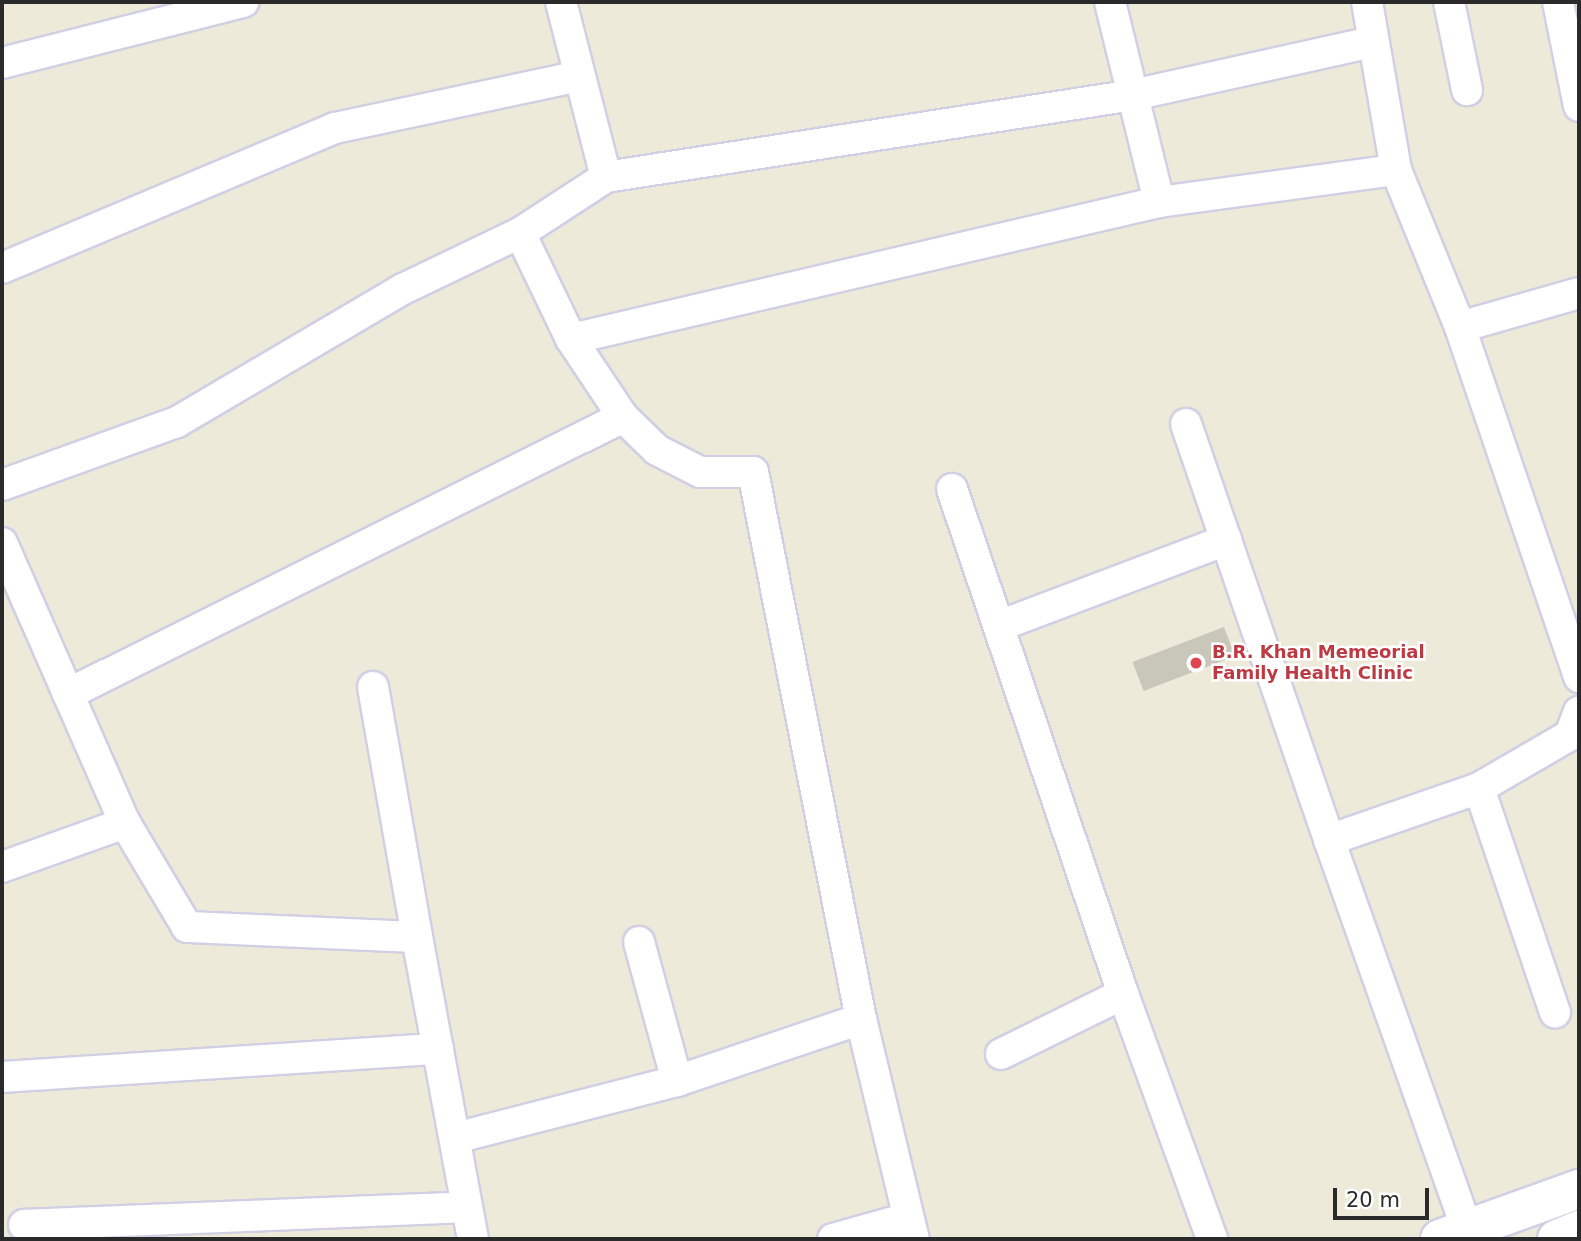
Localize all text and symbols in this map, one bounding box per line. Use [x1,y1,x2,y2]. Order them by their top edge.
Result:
place label: B.R. Khan Memeorial Family Health Clinic [1212,642,1425,684]
marker: B.R. Khan Memeorial Family Health Clinic [1186,653,1206,673]
scale bar [1336,1174,1432,1218]
text: 20 m [1346,1188,1400,1212]

